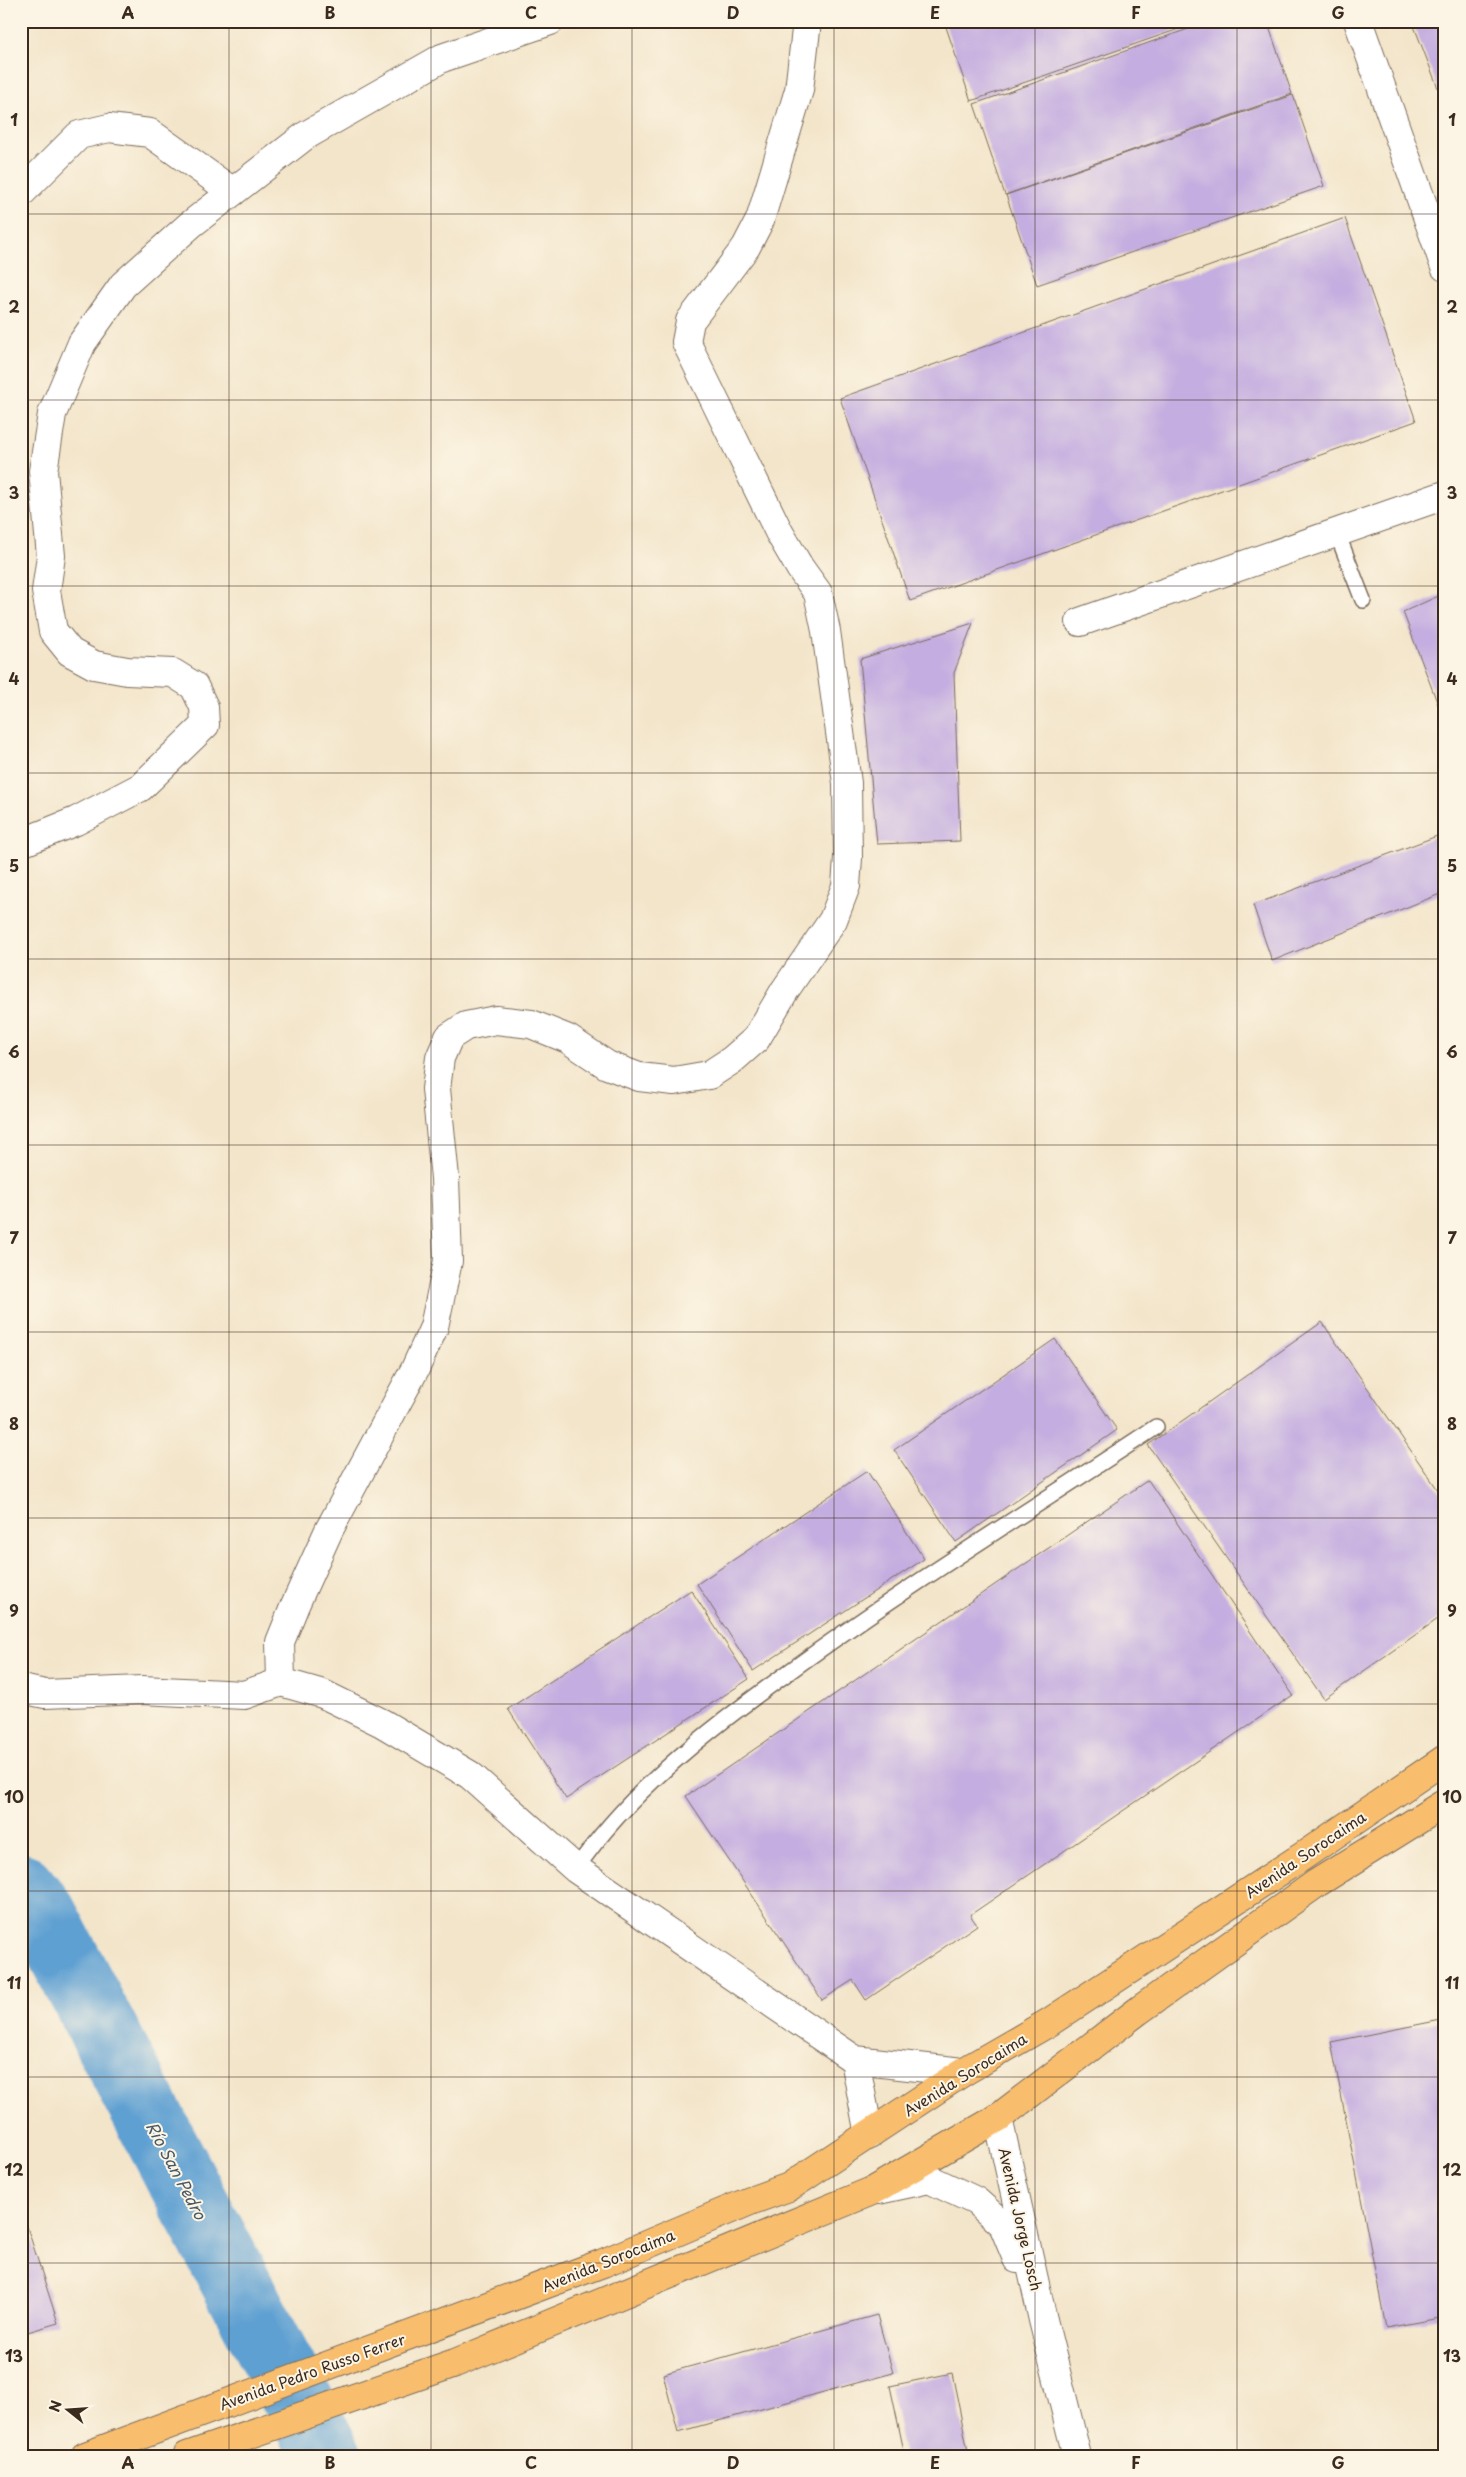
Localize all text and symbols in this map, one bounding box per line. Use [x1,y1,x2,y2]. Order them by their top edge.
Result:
text: A [122,0,135,24]
text: B [325,0,336,24]
text: C [525,0,537,24]
text: D [727,0,739,24]
text: E [930,0,940,24]
text: F [1131,0,1141,24]
text: G [1331,0,1345,24]
text: 1 [10,107,18,131]
text: 1 [1448,107,1456,131]
text: 2 [8,294,20,318]
text: 2 [1446,294,1458,318]
text: 3 [9,480,19,504]
text: 3 [1447,480,1457,504]
text: 4 [9,666,20,690]
text: 4 [1447,666,1458,690]
text: 5 [9,853,19,877]
text: 5 [1447,853,1457,877]
text: 6 [8,1039,20,1063]
text: 6 [1446,1039,1458,1063]
text: 7 [9,1225,19,1249]
text: 7 [1447,1225,1457,1249]
text: 8 [9,1411,19,1435]
text: 8 [1447,1411,1457,1435]
text: 9 [9,1598,19,1622]
text: 9 [1447,1598,1457,1622]
text: 10 [4,1784,24,1808]
text: 10 [1442,1784,1462,1808]
street label: Avenida Sorocaima [1240,1805,1370,1903]
text: 11 [7,1970,21,1994]
text: 11 [1445,1970,1459,1994]
street label: Avenida Sorocaima [899,2027,1031,2121]
water label: Río San Pedro [141,2117,213,2224]
street label: Avenida Jorge Losch [993,2145,1049,2293]
text: 12 [5,2157,23,2181]
text: 12 [1443,2157,1461,2181]
street label: Avenida Sorocaima [538,2223,678,2297]
street label: Avenida Pedro Russo Ferrer [216,2327,408,2415]
text: 13 [5,2343,23,2367]
text: 13 [1443,2343,1461,2367]
north arrow [42,2384,92,2434]
text: N [43,2398,67,2414]
text: A [122,2450,135,2474]
text: B [325,2450,336,2474]
text: C [525,2450,537,2474]
text: D [727,2450,739,2474]
text: E [930,2450,940,2474]
text: F [1131,2450,1141,2474]
text: G [1331,2450,1345,2474]

